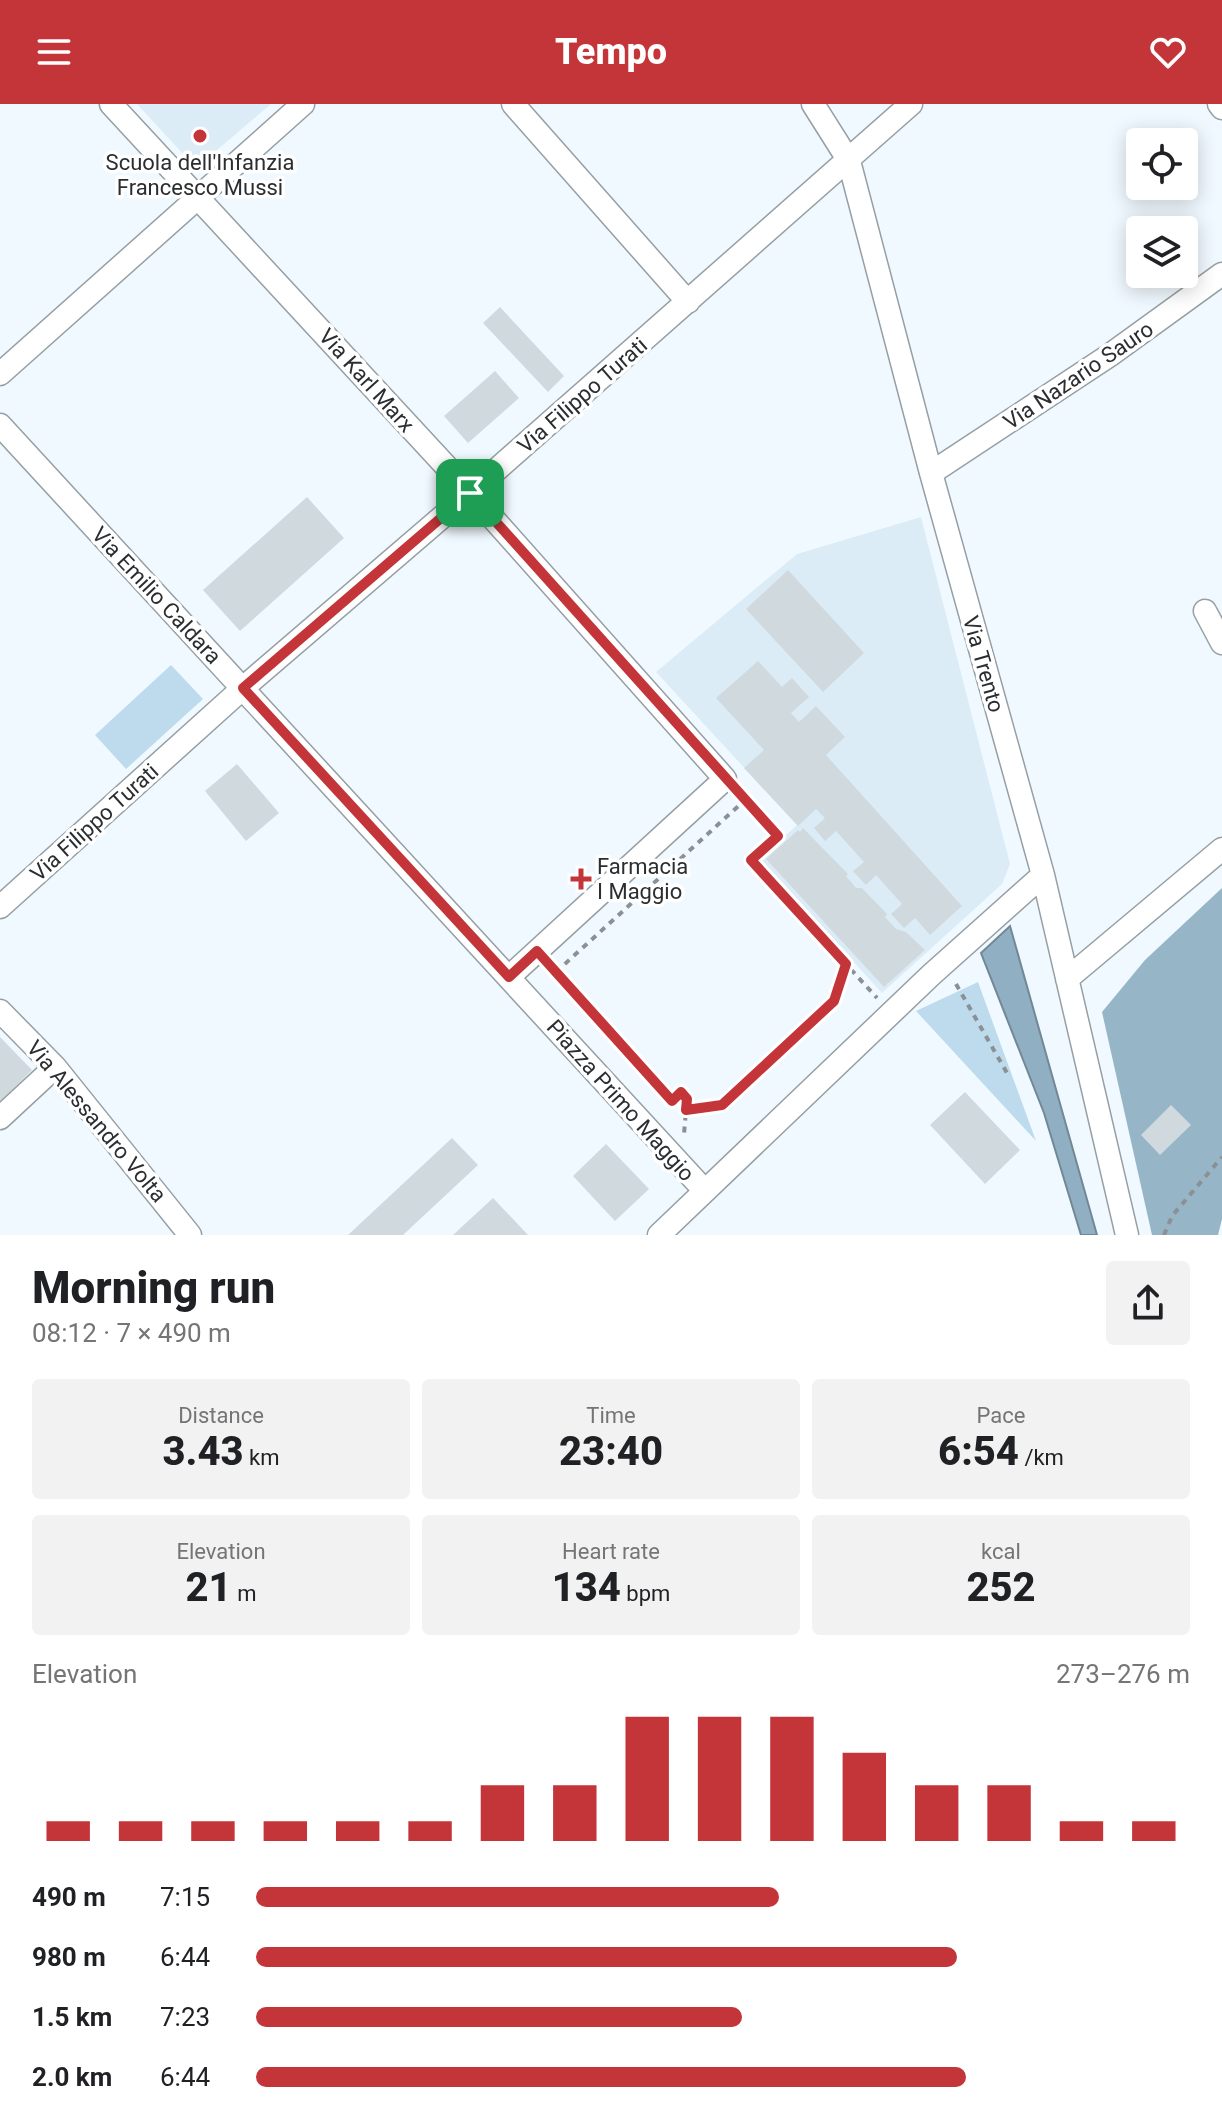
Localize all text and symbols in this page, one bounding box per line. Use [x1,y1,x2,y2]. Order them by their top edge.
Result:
icon: menu [32,30,76,74]
icon: heart [1146,30,1190,74]
text: Tempo [555,31,667,73]
marker: Scuola dell'Infanzia Francesco Mussi [191,127,209,145]
map controls [1126,128,1198,288]
button: locate [1126,128,1198,200]
place label: Scuola dell'Infanzia Francesco Mussi [106,150,294,200]
button: layers [1126,216,1198,288]
street label: Via Nazario Sauro [999,316,1158,435]
street label: Via Karl Marx [314,324,420,437]
street label: Via Filippo Turati [513,332,652,458]
pin [436,459,504,527]
icon: arrive [448,471,492,515]
street label: Via Emilio Caldara [87,522,226,669]
street label: Via Trento [958,613,1009,715]
street label: Via Filippo Turati [25,759,163,886]
place label: Farmacia I Maggio [597,854,688,904]
marker: Farmacia I Maggio [572,870,590,888]
street label: Piazza Primo Maggio [542,1015,700,1186]
street label: Via Alessandro Volta [22,1035,172,1207]
button: share [1106,1261,1190,1345]
text: Morning run [32,1262,275,1314]
text: 08:12 · 7 × 490 m [32,1318,231,1348]
text: Distance [178,1403,264,1428]
text: Time [586,1403,636,1428]
text: Pace [977,1403,1025,1428]
text: 3.43 [163,1428,244,1475]
text: 23:40 [559,1428,663,1475]
text: 6:54 [938,1428,1019,1475]
text: km [244,1445,279,1470]
text: /km [1019,1445,1064,1470]
text: Elevation [176,1539,266,1564]
text: Heart rate [562,1539,660,1564]
text: kcal [981,1539,1021,1564]
text: 21 [186,1564,232,1611]
text: 134 [552,1564,621,1611]
text: 252 [966,1564,1036,1611]
text: m [232,1581,256,1606]
text: bpm [621,1581,670,1606]
text: Elevation [32,1659,137,1689]
text: 273–276 m [1056,1659,1190,1689]
text: 490 m [32,1882,106,1912]
text: 7:15 [160,1882,210,1912]
text: 980 m [32,1942,106,1972]
text: 6:44 [160,1942,210,1972]
text: 1.5 km [32,2002,112,2032]
text: 7:23 [160,2002,210,2032]
text: 2.0 km [32,2062,112,2092]
text: 6:44 [160,2062,210,2092]

